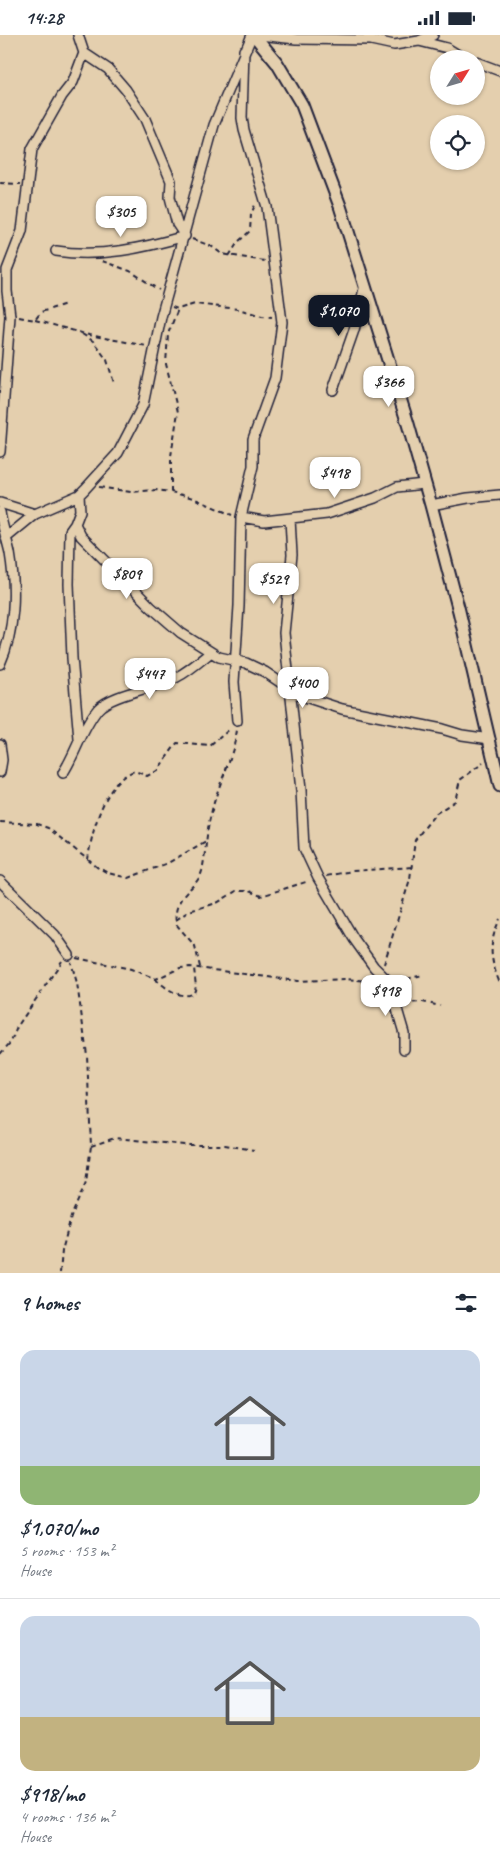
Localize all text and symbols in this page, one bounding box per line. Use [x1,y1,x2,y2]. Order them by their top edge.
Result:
text: 14:28 [25,6,63,30]
north arrow [430,50,485,105]
map controls [430,50,485,170]
button: locate [430,115,485,170]
pin: $305 [91,195,151,238]
text: $305 [107,202,135,222]
pin: $1,070 [298,295,380,337]
text: $1,070 [319,301,359,321]
pin: $366 [359,365,419,408]
text: $366 [374,372,404,392]
pin: $418 [305,457,365,499]
text: $418 [321,463,349,483]
pin: $809 [97,557,157,600]
pin: $529 [244,563,304,605]
text: $809 [113,564,141,584]
text: $529 [260,569,288,589]
pin: $447 [120,657,180,700]
text: $447 [136,664,164,684]
pin: $400 [273,667,333,709]
text: $400 [289,673,317,693]
pin: $918 [356,975,416,1017]
text: $918 [372,981,400,1001]
icon: filters [452,1289,480,1317]
text: 9 homes [20,1290,79,1316]
icon: home [205,1383,295,1473]
text: $1,070/mo [20,1515,98,1541]
text: 5 rooms · 153 m² [20,1541,114,1561]
text: House [20,1561,51,1581]
icon: home [205,1648,295,1738]
text: $918/mo [20,1781,84,1807]
text: 4 rooms · 136 m² [20,1807,114,1827]
text: House [20,1827,51,1847]

